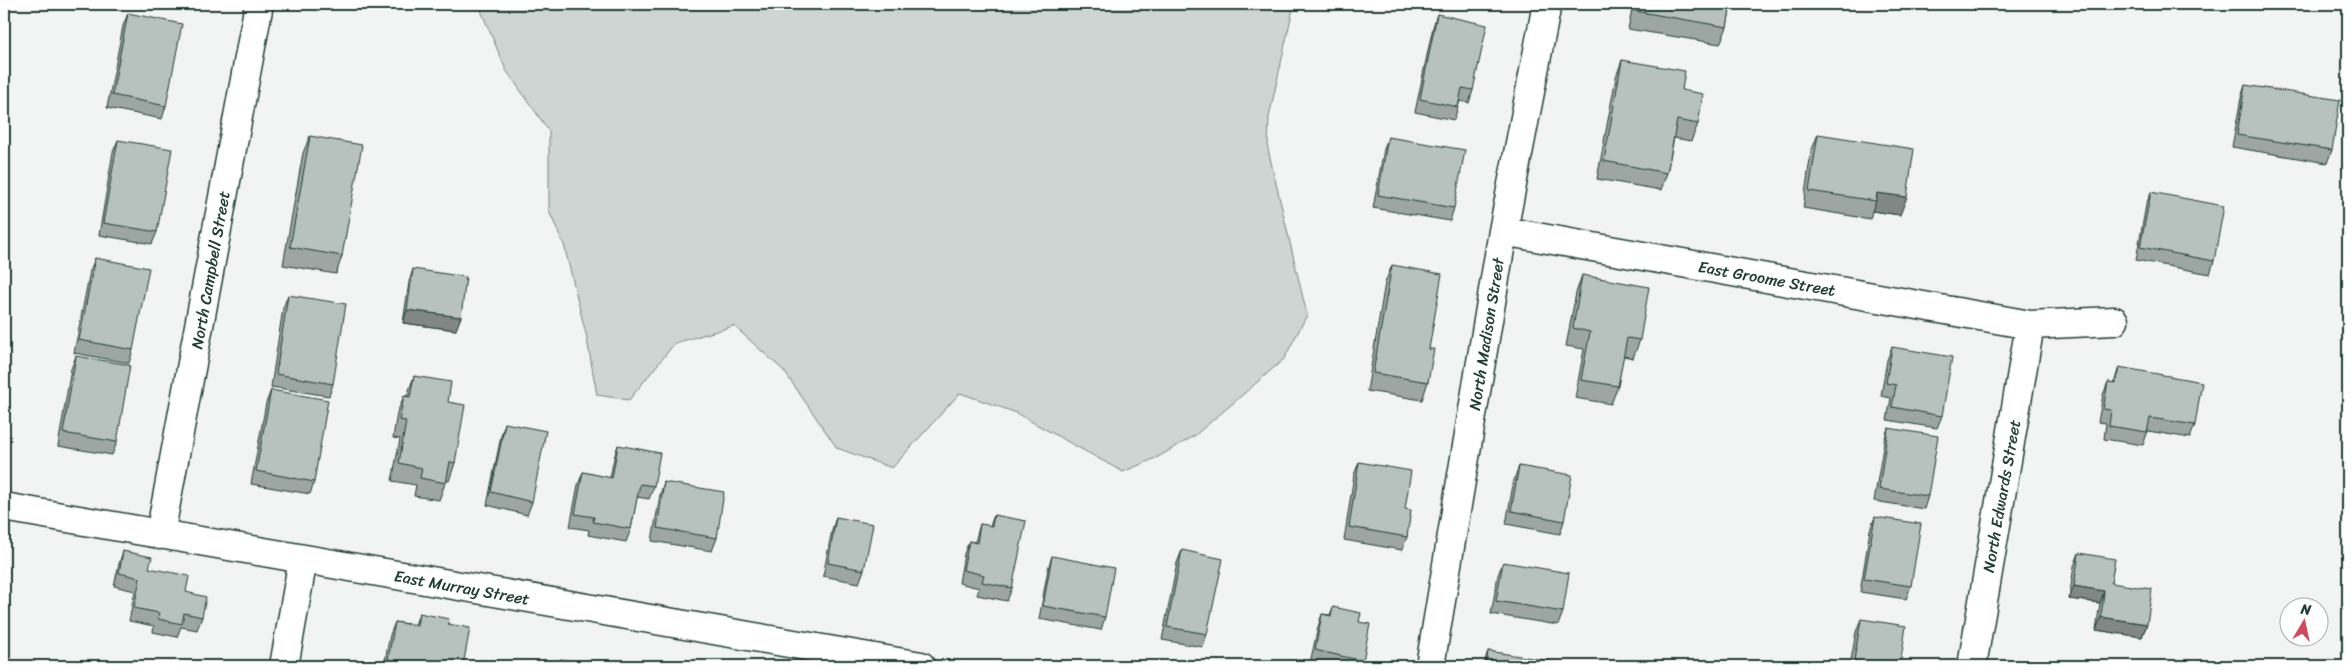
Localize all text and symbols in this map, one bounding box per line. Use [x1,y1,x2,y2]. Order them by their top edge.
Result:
street label: North Campbell Street [182,189,239,351]
street label: East Groome Street [1696,252,1838,305]
street label: North Madison Street [1460,255,1513,412]
street label: North Edwards Street [1974,417,2029,575]
street label: East Murray Street [392,561,532,614]
text: N [2298,596,2313,623]
north arrow [2280,598,2330,648]

